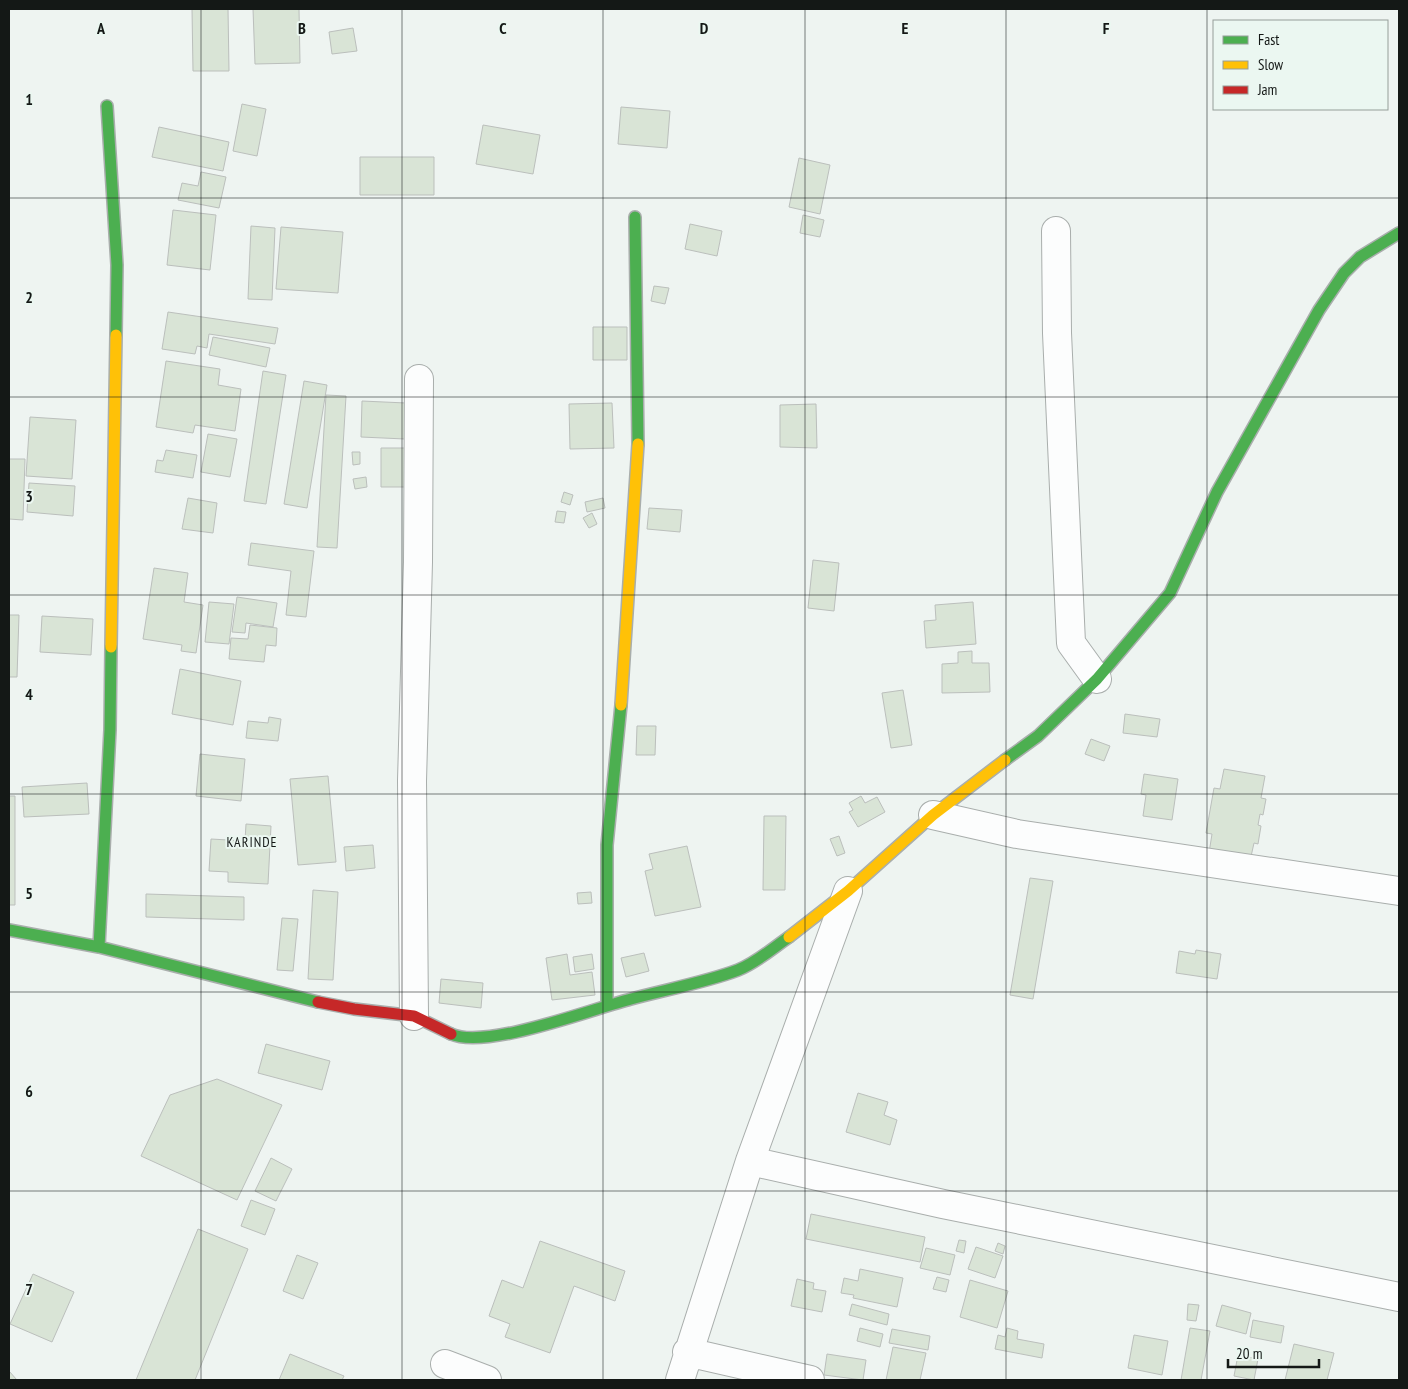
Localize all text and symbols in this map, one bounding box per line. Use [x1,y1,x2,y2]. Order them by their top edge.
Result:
text: A [96,18,106,38]
text: B [298,18,306,38]
text: C [499,18,507,38]
text: D [700,18,709,38]
text: E [902,18,909,38]
text: F [1103,18,1110,38]
legend [1213,20,1388,110]
text: Fast [1258,30,1279,49]
text: Slow [1258,55,1283,74]
text: Jam [1257,80,1277,99]
text: 1 [25,89,33,109]
text: 2 [25,287,33,307]
text: 3 [25,486,33,506]
text: 4 [25,684,33,704]
district label: KARINDE [226,833,278,851]
text: 5 [25,883,33,903]
text: 6 [25,1081,33,1101]
text: 7 [25,1279,33,1299]
scale bar [1228,1336,1319,1368]
text: 20 m [1236,1344,1262,1363]

